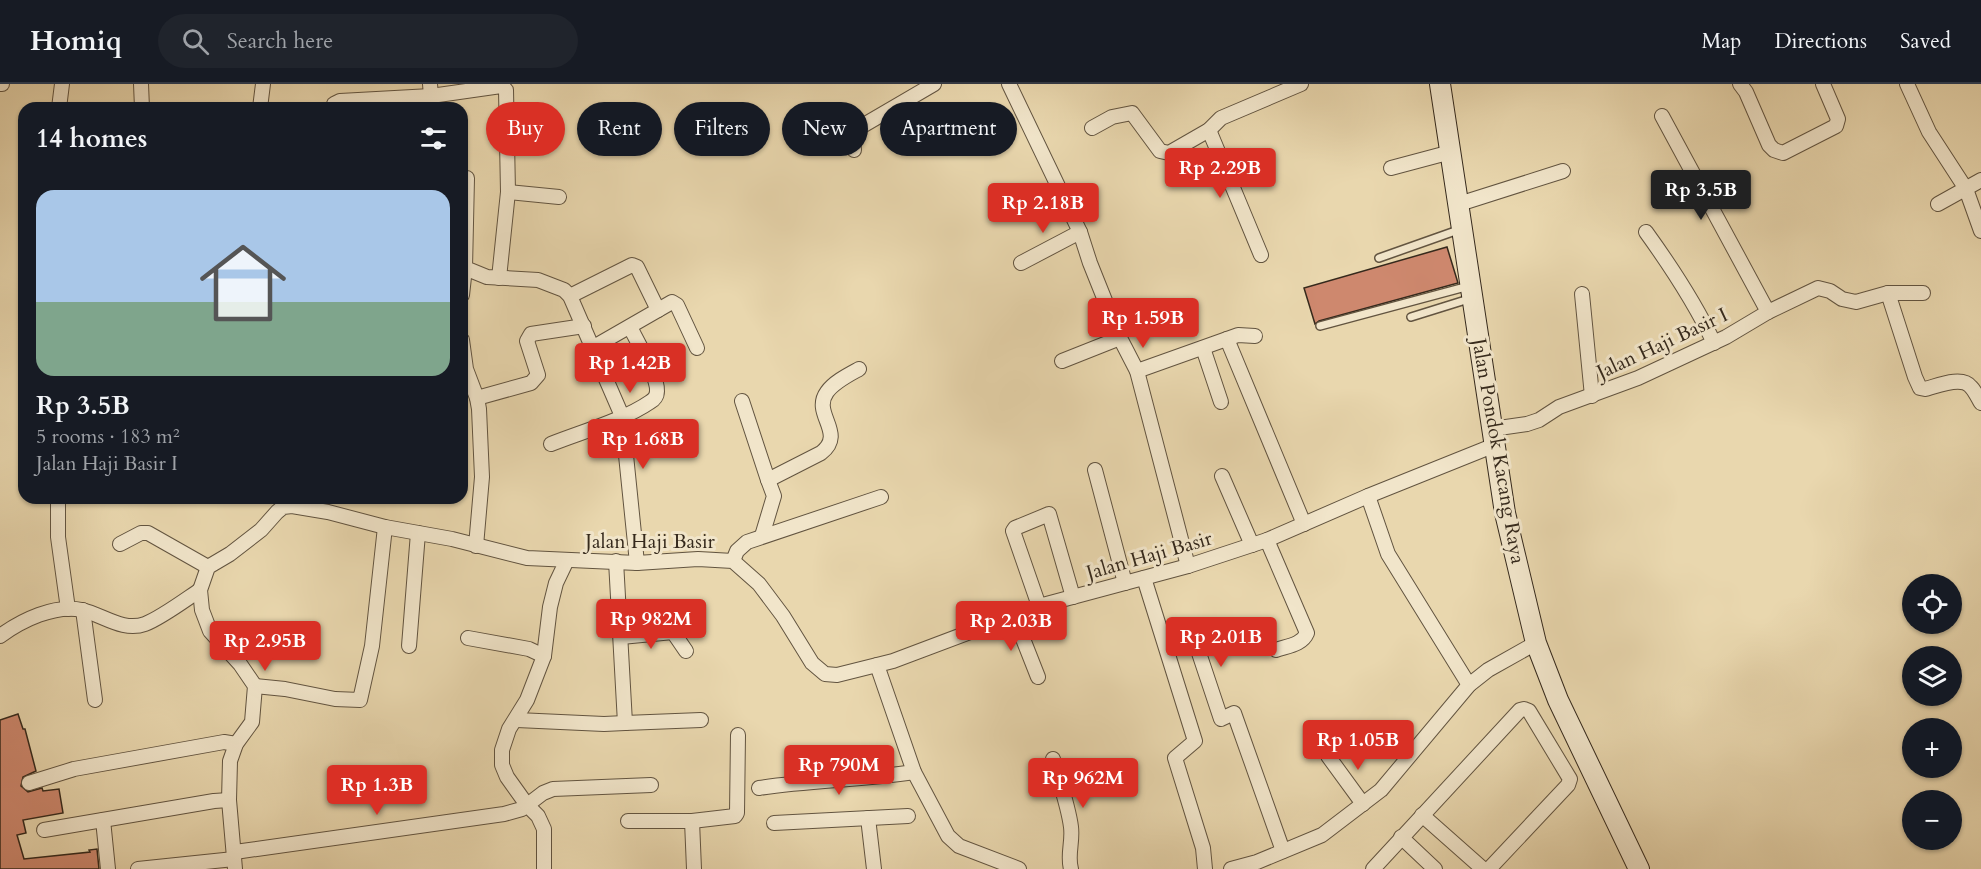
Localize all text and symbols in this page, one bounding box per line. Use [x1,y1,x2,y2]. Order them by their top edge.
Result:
search box [158,14,578,68]
text: Homiq [30,22,122,60]
icon: search [179,25,212,58]
text: Search here [227,26,333,56]
text: Map [1701,27,1741,56]
text: Directions [1774,27,1867,56]
text: Saved [1900,27,1951,56]
chip: Buy [486,102,565,156]
chip: Rent [577,102,662,156]
chip: Filters [674,102,770,156]
chip: New [782,102,868,156]
chip: Apartment [880,102,1017,156]
text: 14 homes [36,121,147,156]
icon: filters [417,122,450,155]
pin: Rp 2.29B [1158,148,1282,199]
text: Rp 2.29B [1179,154,1261,181]
pin: Rp 3.5B [1646,170,1756,221]
text: Rp 3.5B [1665,176,1737,203]
pin: Rp 2.18B [981,183,1105,234]
text: Rp 2.18B [1002,189,1084,216]
icon: home [189,229,297,337]
pin: Rp 1.59B [1081,298,1205,349]
street label: Jalan Haji Basir I [1589,301,1732,387]
text: Rp 1.59B [1102,304,1184,331]
street label: Jalan Pondok Kacang Raya [1465,333,1532,566]
pin: Rp 1.42B [568,343,692,394]
text: Rp 1.42B [589,349,671,376]
text: Rp 3.5B [36,388,130,423]
pin: Rp 1.68B [581,419,705,470]
text: 5 rooms · 183 m² [36,423,180,450]
text: Rp 1.68B [602,425,684,452]
text: Jalan Haji Basir I [36,450,178,477]
street label: Jalan Haji Basir [1080,524,1216,587]
street label: Jalan Haji Basir [582,528,716,555]
map controls [1902,574,1962,850]
button: locate [1902,574,1962,634]
pin: Rp 982M [596,599,706,650]
pin: Rp 2.03B [949,601,1073,652]
text: Rp 982M [610,605,692,632]
text: Rp 2.03B [970,607,1052,634]
pin: Rp 2.01B [1159,617,1283,668]
pin: Rp 2.95B [203,621,327,672]
text: Rp 2.01B [1180,623,1262,650]
text: Rp 2.95B [224,627,306,654]
button: layers [1902,646,1962,706]
button: + [1902,718,1962,778]
pin: Rp 1.05B [1296,720,1420,771]
text: Rp 1.05B [1317,726,1399,753]
pin: Rp 790M [784,745,894,796]
text: Rp 790M [798,751,880,778]
pin: Rp 962M [1028,758,1138,809]
text: Rp 962M [1042,764,1124,791]
pin: Rp 1.3B [322,765,432,816]
text: Rp 1.3B [341,771,413,798]
button: − [1902,790,1962,850]

